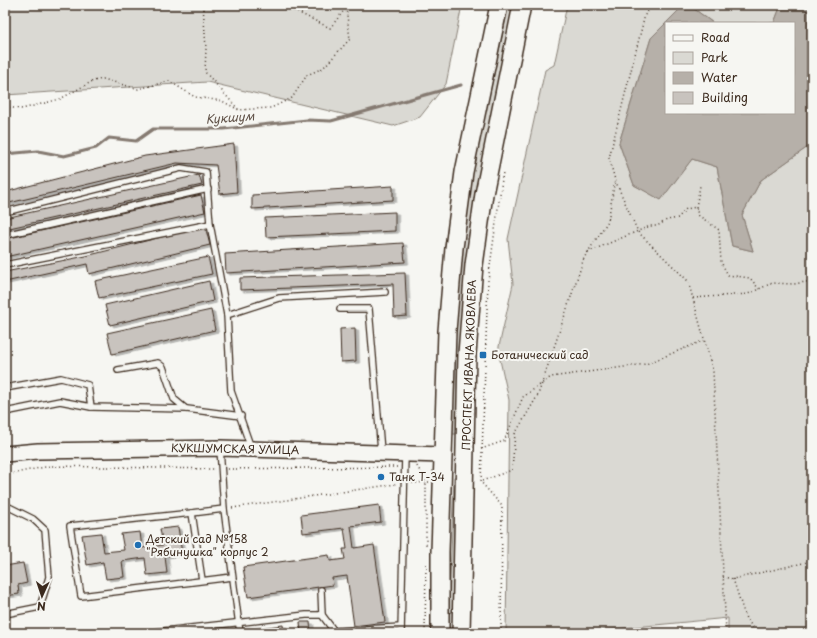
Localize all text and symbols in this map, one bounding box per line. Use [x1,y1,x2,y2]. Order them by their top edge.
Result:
legend [665,22,795,114]
text: Road [701,28,730,46]
text: Park [701,48,728,66]
text: Water [701,68,738,86]
text: Building [701,88,748,106]
water label: Кукшум [205,106,255,128]
street label: ПРОСПЕКТ ИВАНА ЯКОВЛЕВА [457,279,480,451]
place label: Ботанический сад [491,346,588,363]
marker: Ботанический сад [478,350,488,360]
street label: КУКШУМСКАЯ УЛИЦА [171,439,300,458]
place label: Танк Т-34 [389,468,445,485]
marker: Танк Т-34 [376,472,386,482]
place label: Детский сад №158 "Рябинушка" корпус 2 [145,530,269,560]
marker: Детский сад №158 "Рябинушка" корпус 2 [133,540,143,550]
north arrow [22,576,62,616]
text: N [36,598,46,615]

